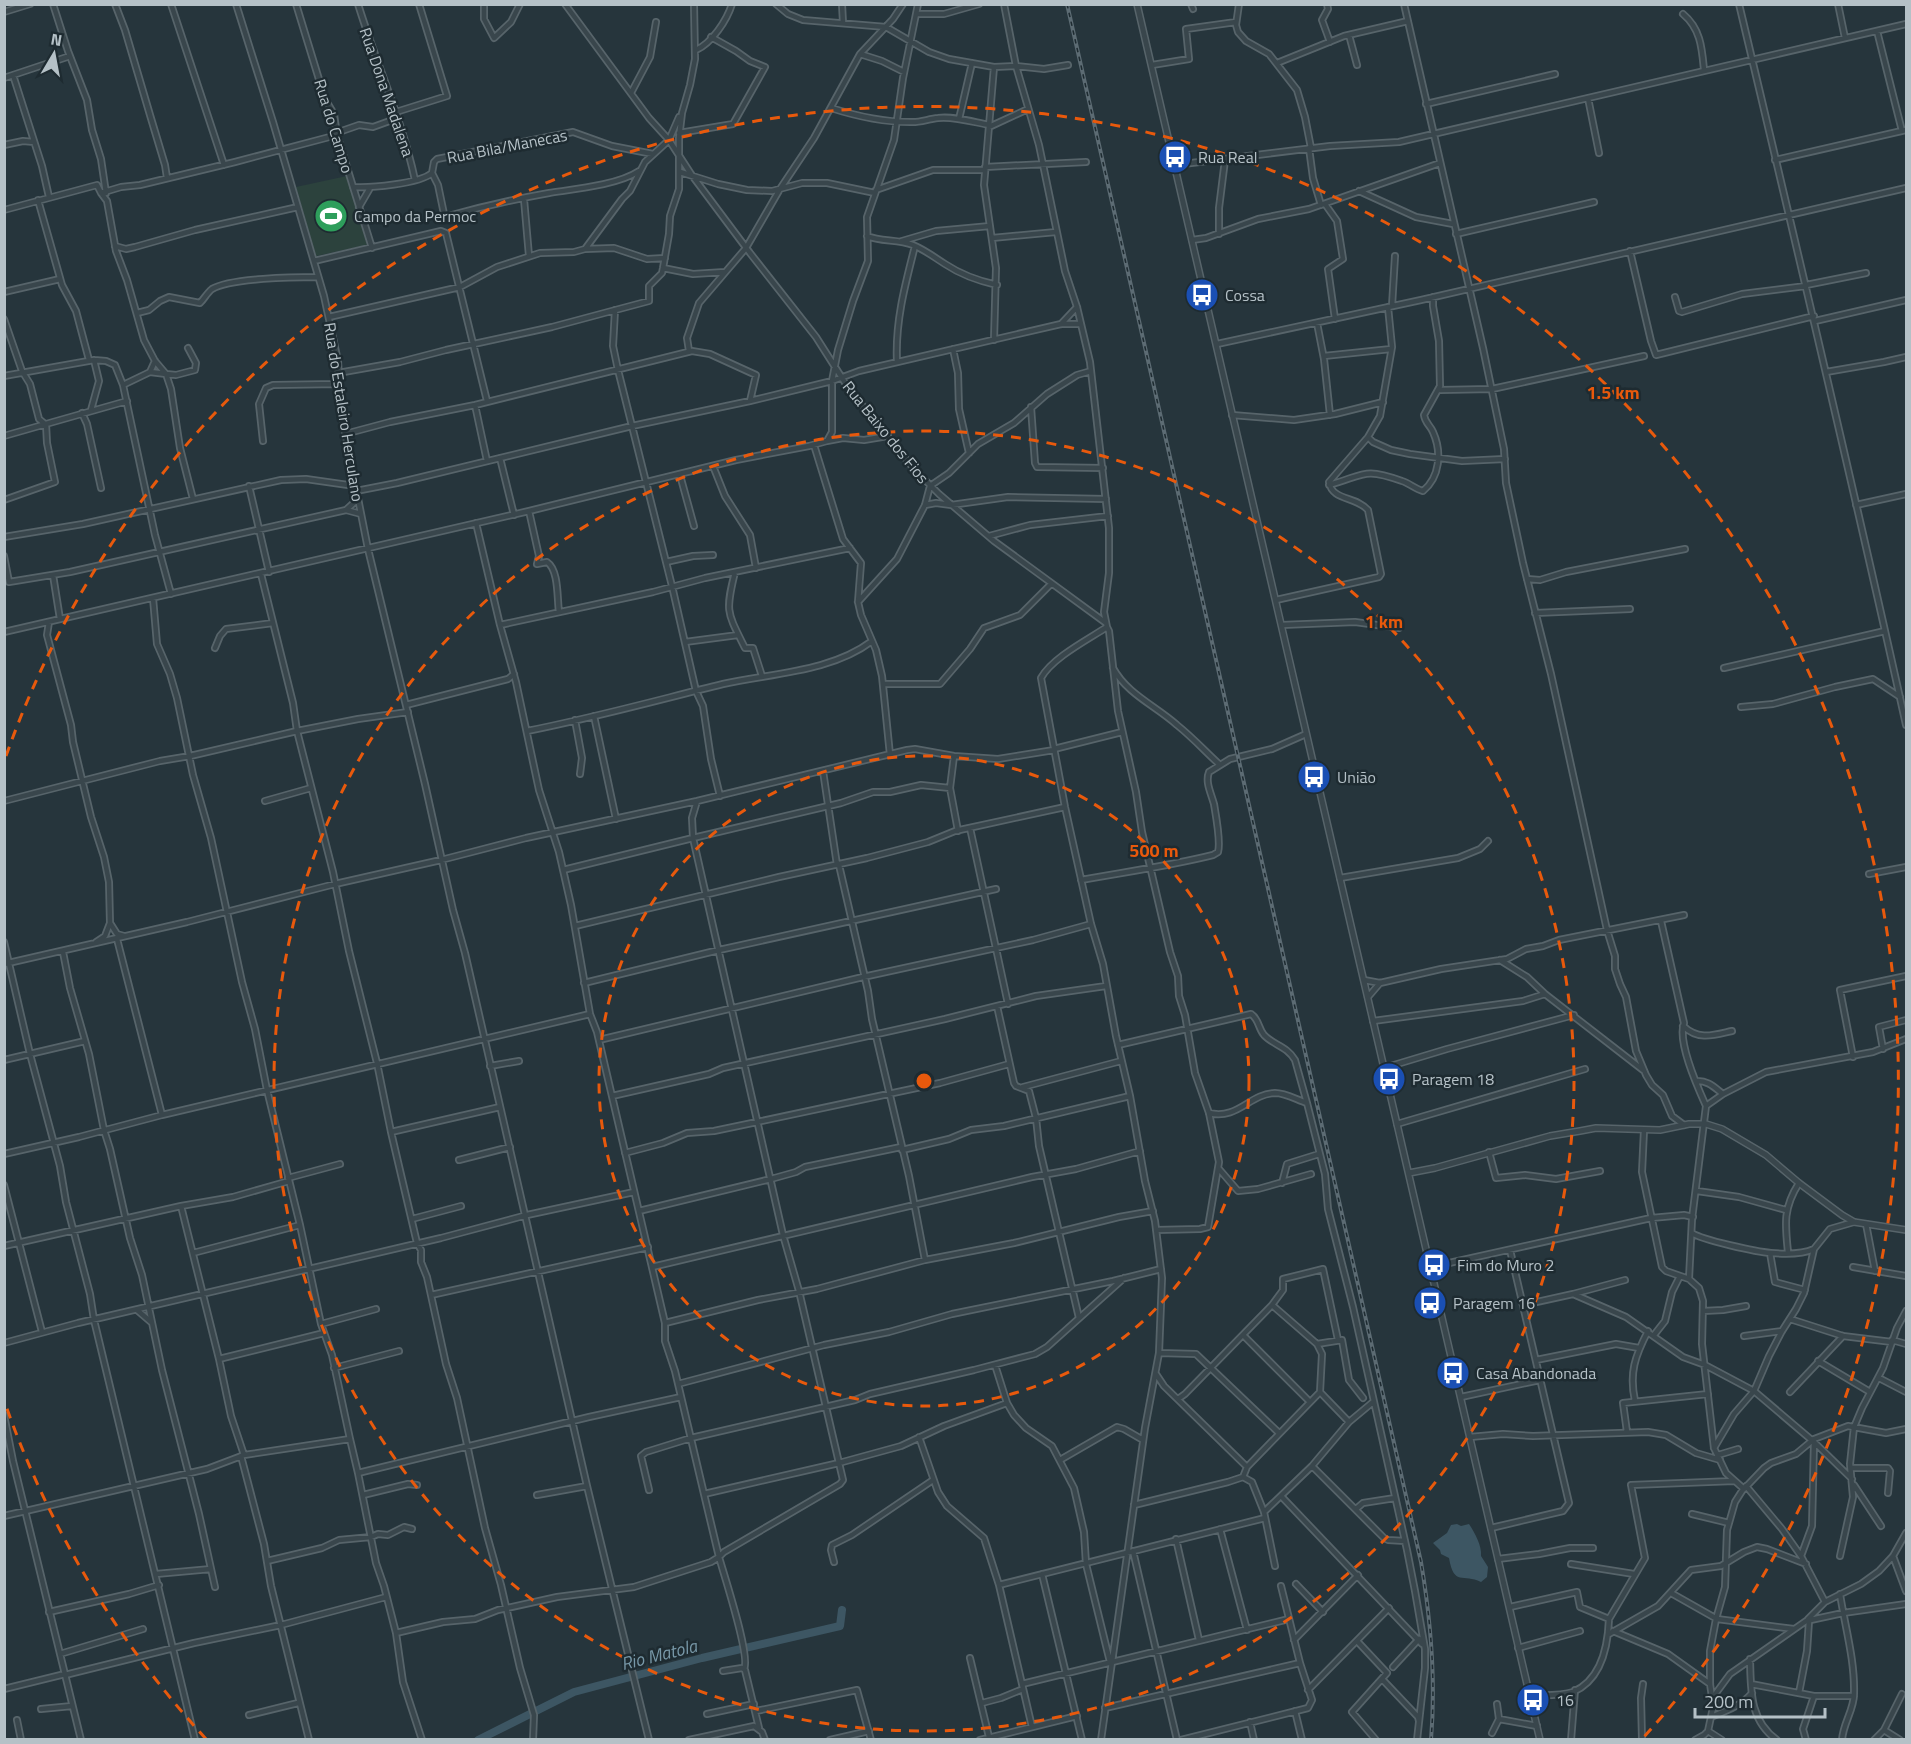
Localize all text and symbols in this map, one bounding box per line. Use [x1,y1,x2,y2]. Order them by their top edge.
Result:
north arrow [24,24,84,84]
street label: Rua Dona Madalena [354,24,420,160]
text: N [49,26,64,52]
street label: Rua do Campo [308,76,360,176]
street label: Rua Bila/Manecas [445,123,569,169]
bus stop icon: Rua Real [1157,139,1193,175]
place label: Rua Real [1198,145,1257,169]
sports icon: Campo da Permoc [313,198,349,234]
place label: Campo da Permoc [354,204,476,228]
bus stop icon: Cossa [1184,277,1220,313]
place label: Cossa [1225,283,1265,307]
street label: Rua do Estaleiro Herculano [318,321,370,503]
street label: Rua Baixo dos Fios [837,376,935,488]
text: 1.5 km [1586,379,1640,406]
text: 1 km [1365,608,1403,635]
bus stop icon: União [1296,759,1332,795]
place label: União [1337,765,1376,789]
text: 500 m [1129,837,1179,864]
bus stop icon: Paragem 18 [1371,1061,1407,1097]
place label: Paragem 18 [1412,1067,1494,1091]
centre of rings [914,1071,934,1091]
bus stop icon: Fim do Muro 2 [1416,1247,1452,1283]
place label: Fim do Muro 2 [1457,1253,1555,1277]
bus stop icon: Paragem 16 [1412,1285,1448,1321]
place label: Paragem 16 [1453,1291,1535,1315]
bus stop icon: Casa Abandonada [1435,1355,1471,1391]
place label: Casa Abandonada [1476,1361,1596,1385]
water label: Rio Matola [618,1632,701,1677]
scale bar [1695,1681,1826,1719]
bus stop icon: 16 [1515,1682,1551,1718]
place label: 16 [1556,1688,1574,1712]
text: 200 m [1704,1688,1753,1715]

